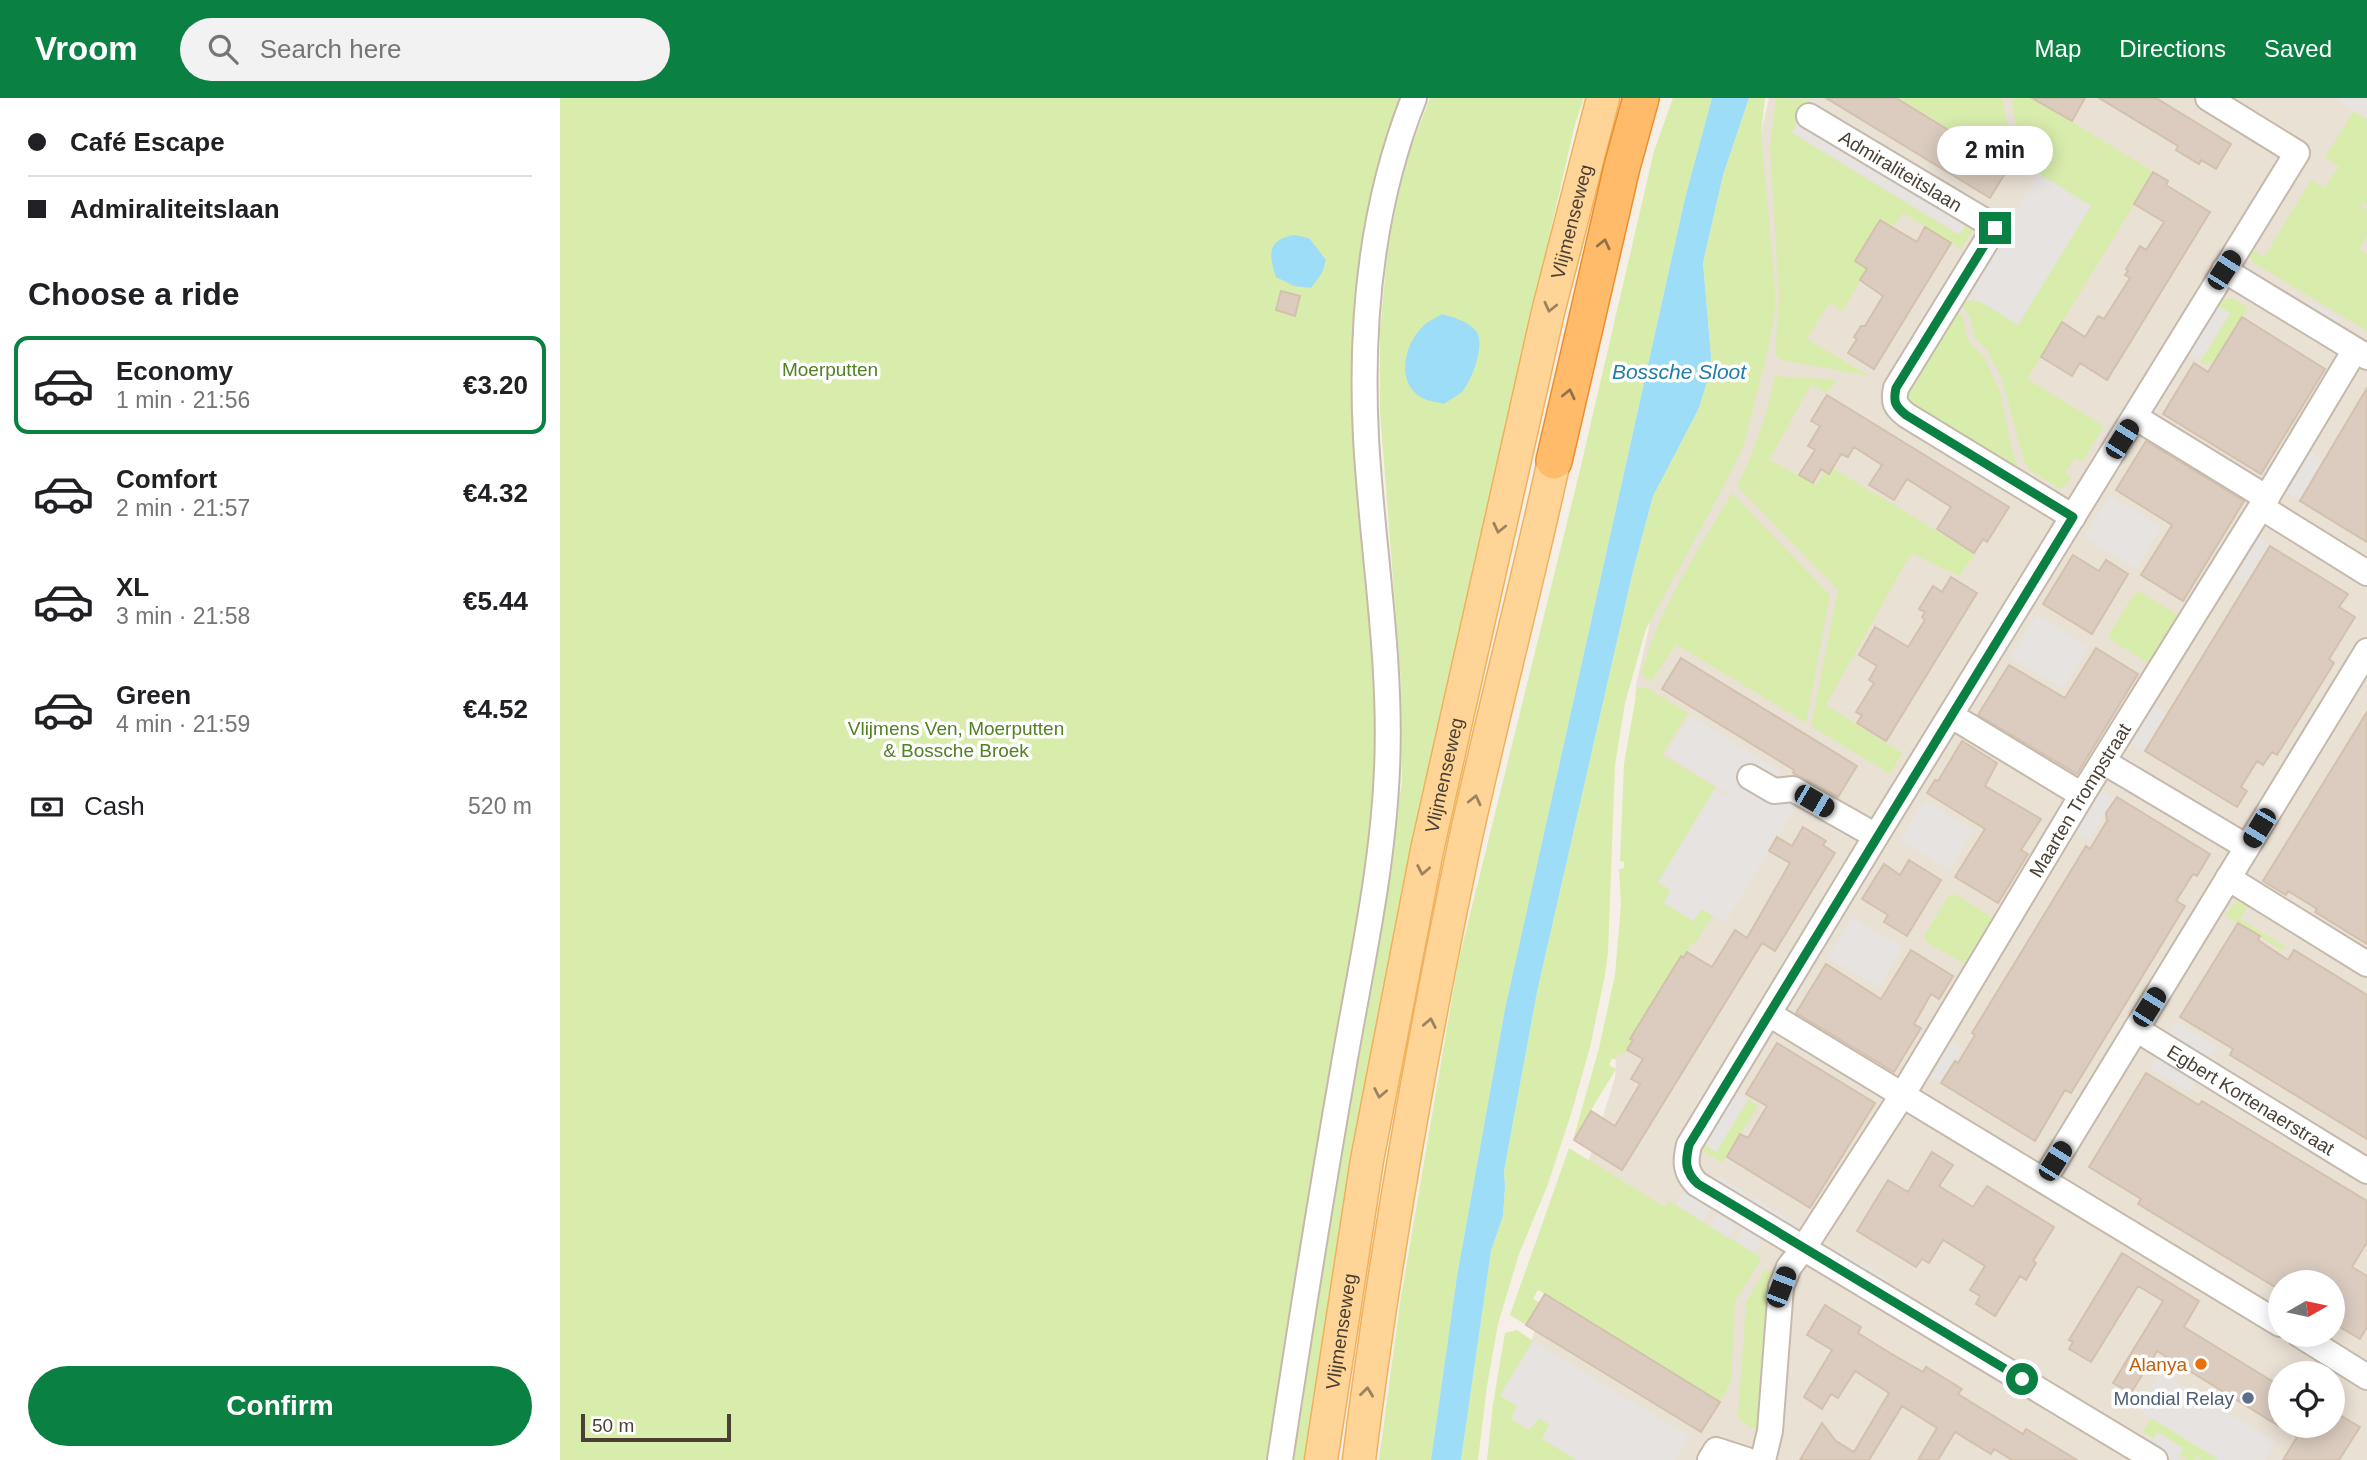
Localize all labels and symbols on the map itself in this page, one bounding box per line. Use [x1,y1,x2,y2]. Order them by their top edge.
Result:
street label: Admiraliteitslaan [1836,126,1966,216]
callout: 2 min [1937,127,2053,176]
street label: Vlijmenseweg [1546,162,1596,281]
route end [1979,212,2011,244]
one-way arrow [1595,238,1610,250]
car [2204,247,2245,293]
one-way arrow [1544,301,1558,313]
park label: Moerputten [782,359,878,380]
water label: Bossche Sloot [1612,360,1747,383]
one-way arrow [1561,388,1576,400]
car [2102,416,2143,462]
one-way arrow [1493,522,1507,534]
street label: Vlijmenseweg [1421,716,1467,835]
park label: Vlijmens Ven, Moerputten & Bossche Broek [848,718,1064,761]
street label: Maarten Trompstraat [2025,719,2135,881]
car [1791,781,1838,821]
one-way arrow [1467,794,1481,806]
car [2240,805,2279,851]
one-way arrow [1416,864,1431,876]
car [2129,984,2170,1030]
one-way arrow [1422,1017,1437,1029]
street label: Egbert Kortenaerstraat [2164,1040,2339,1159]
one-way arrow [1373,1087,1388,1099]
car [2035,1138,2076,1184]
car [1764,1264,1799,1310]
north arrow [2268,1270,2345,1348]
street label: Vlijmenseweg [1321,1272,1360,1391]
place label: Alanya [2129,1354,2187,1375]
marker: Alanya [2193,1356,2209,1372]
route start [2006,1363,2038,1395]
one-way arrow [1360,1386,1375,1398]
place label: Mondial Relay [2114,1388,2234,1409]
marker: Mondial Relay [2240,1390,2256,1406]
scale bar [581,1411,732,1443]

